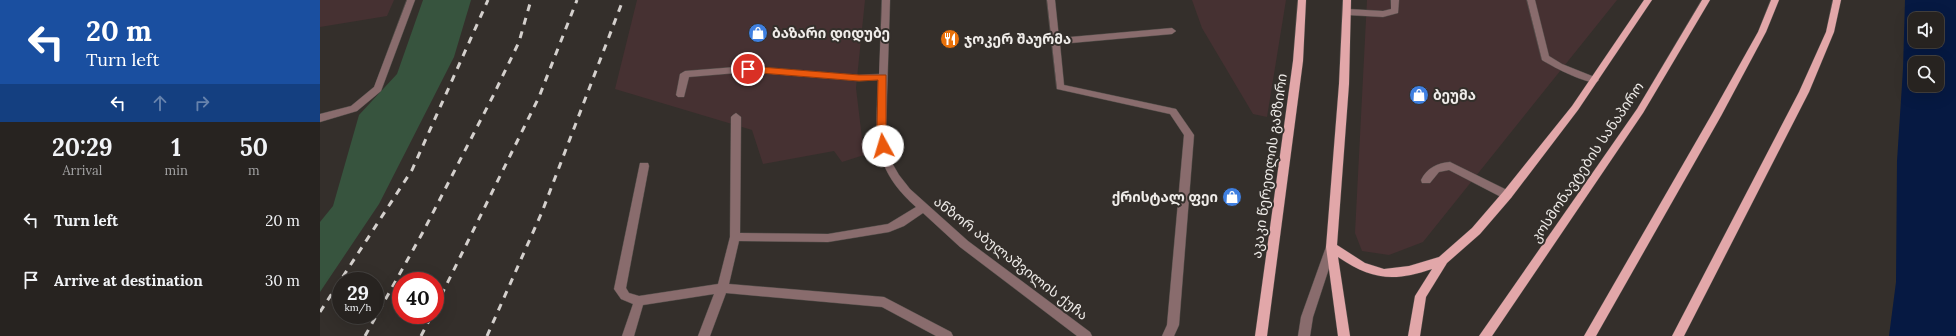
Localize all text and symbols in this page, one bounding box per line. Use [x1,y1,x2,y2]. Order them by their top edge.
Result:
map controls [1908,12,1944,92]
button: sound [1908,12,1944,48]
text: 20 m [86,13,152,49]
icon: left [20,16,72,68]
shop icon: ბაზარი დიდუბე [747,22,769,44]
place label: ბაზარი დიდუბე [772,24,890,42]
restaurant icon: ჯოკერ შაურმა [939,28,961,50]
place label: ჯოკერ შაურმა [964,30,1071,48]
text: Turn left [86,48,159,71]
pin [731,52,765,86]
button: search [1908,56,1944,92]
icon: arrive [737,58,759,80]
street label: აკაკი წერეთლის გამზირი [1247,72,1291,260]
street label: კოსმონავტების სანაპირო [1526,78,1648,246]
shop icon: ბეუმა [1408,84,1430,106]
place label: ბეუმა [1433,86,1476,104]
icon: left [107,92,129,114]
icon: ahead [149,92,171,114]
icon: right [191,92,213,114]
position arrow [862,125,904,167]
text: 20:29 [52,132,113,163]
text: 1 [171,132,181,163]
text: 50 [240,132,268,163]
text: Arrival [62,162,102,179]
text: min [165,162,188,179]
text: m [248,162,260,179]
shop icon: ქრისტალ ფეი [1221,186,1243,208]
place label: ქრისტალ ფეი [1112,188,1218,206]
street label: ანზორ აბულაშვილის ქუჩა [930,192,1092,324]
icon: left [20,209,42,231]
text: Turn left [54,211,118,230]
text: 20 m [265,211,300,230]
icon: arrive [20,269,42,291]
text: Arrive at destination [54,271,203,290]
text: 30 m [265,271,300,290]
speed limit sign: 40 [392,272,444,324]
text: 29 [347,280,369,305]
text: km/h [344,301,372,314]

